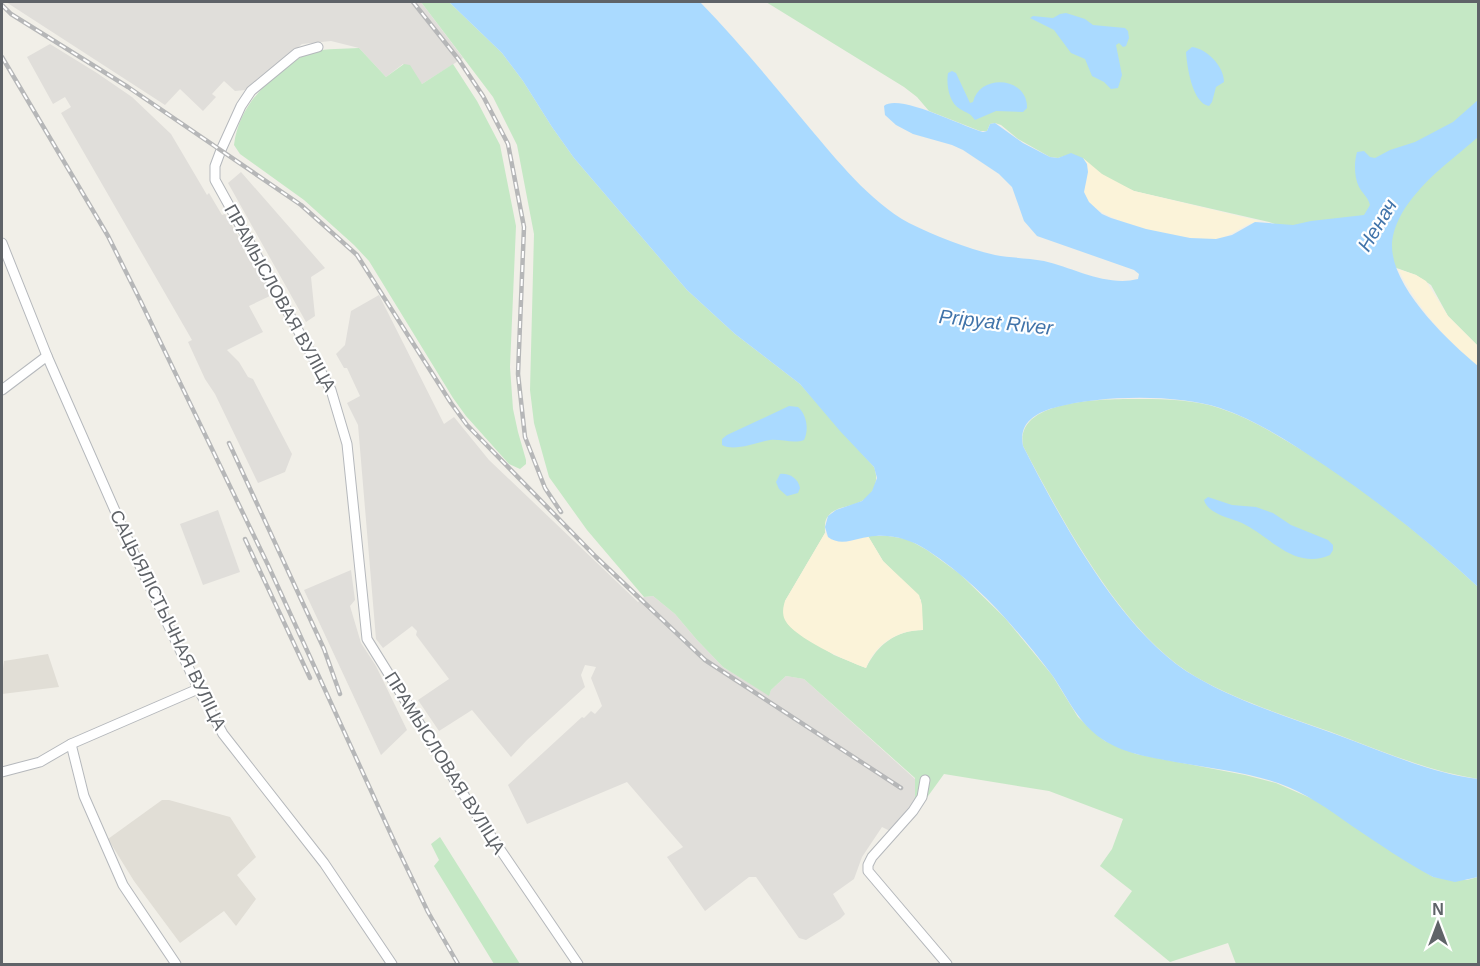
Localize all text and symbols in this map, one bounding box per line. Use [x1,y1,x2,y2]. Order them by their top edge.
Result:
water label: Ненач [1353,195,1401,255]
street label: ПРАМЫСЛОВАЯ ВУЛІЦА [220,201,340,395]
water label: Pripyat River [938,305,1055,339]
street label: САЦЫЯЛІСТЫЧНАЯ ВУЛІЦА [106,507,230,733]
street label: ПРАМЫСЛОВАЯ ВУЛІЦА [381,668,509,858]
north arrow [1408,894,1468,954]
text: N [1432,901,1444,918]

